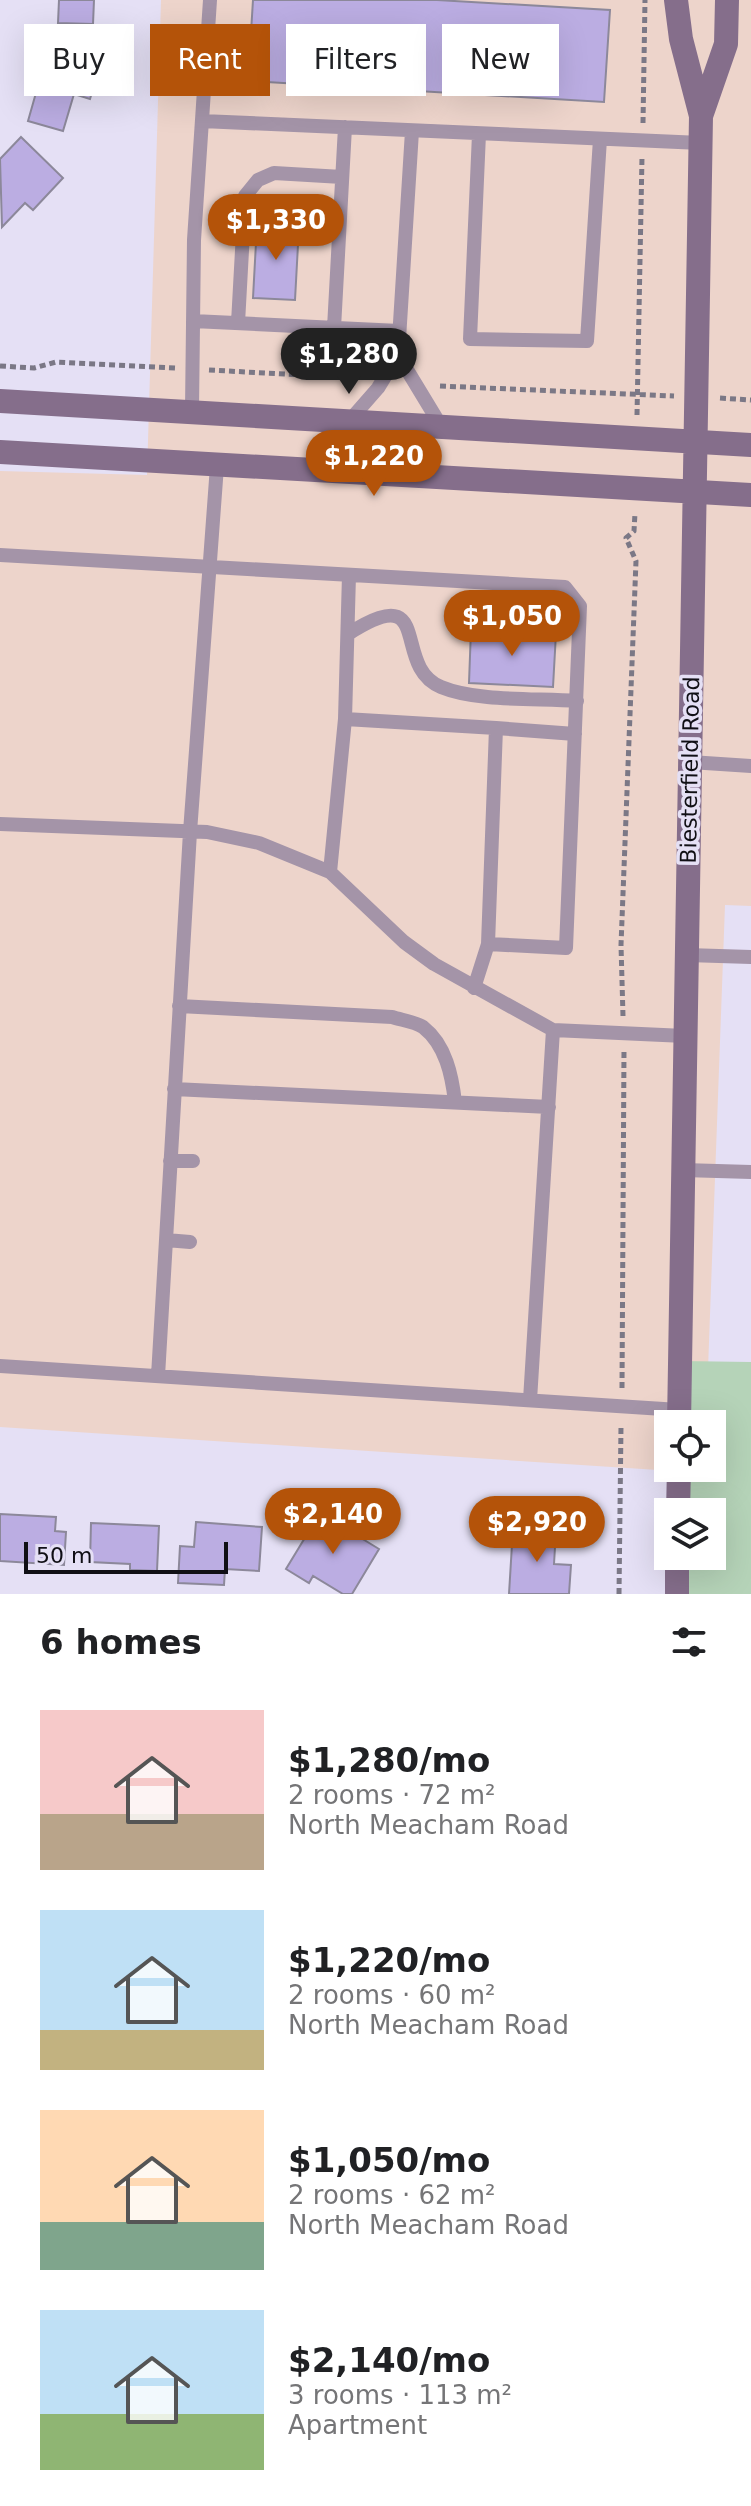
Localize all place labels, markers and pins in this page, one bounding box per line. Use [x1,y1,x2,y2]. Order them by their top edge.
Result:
pin: $1,330 [211,194,341,262]
pin: $1,280 [284,328,414,396]
pin: $1,220 [309,430,439,498]
pin: $1,050 [447,590,577,658]
pin: $2,140 [268,1488,398,1556]
pin: $2,920 [472,1496,602,1564]

